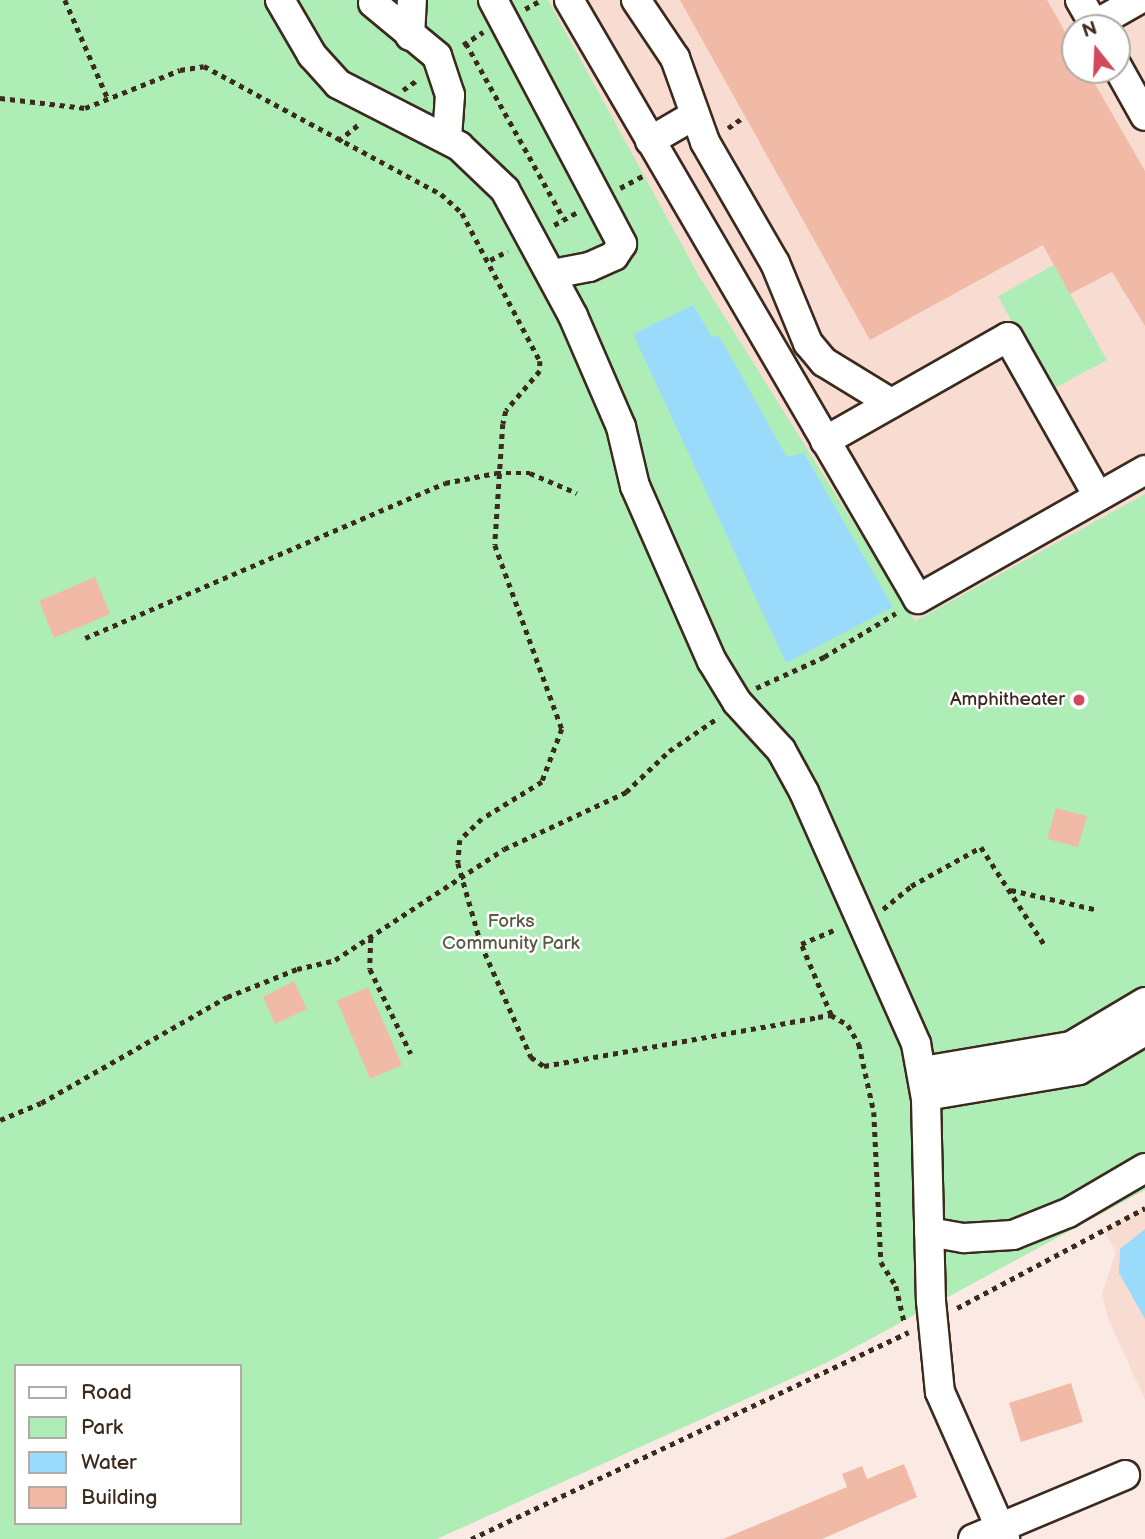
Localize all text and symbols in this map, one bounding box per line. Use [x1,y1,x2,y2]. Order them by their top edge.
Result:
north arrow [1061,14,1131,84]
text: N [1080,17,1100,44]
place label: Amphitheater [950,689,1065,711]
marker: Amphitheater [1071,692,1087,708]
park label: Forks Community Park [441,911,581,955]
legend [14,1364,242,1525]
text: Road [81,1380,132,1405]
text: Park [81,1415,123,1440]
text: Water [81,1450,137,1475]
text: Building [81,1485,157,1510]

